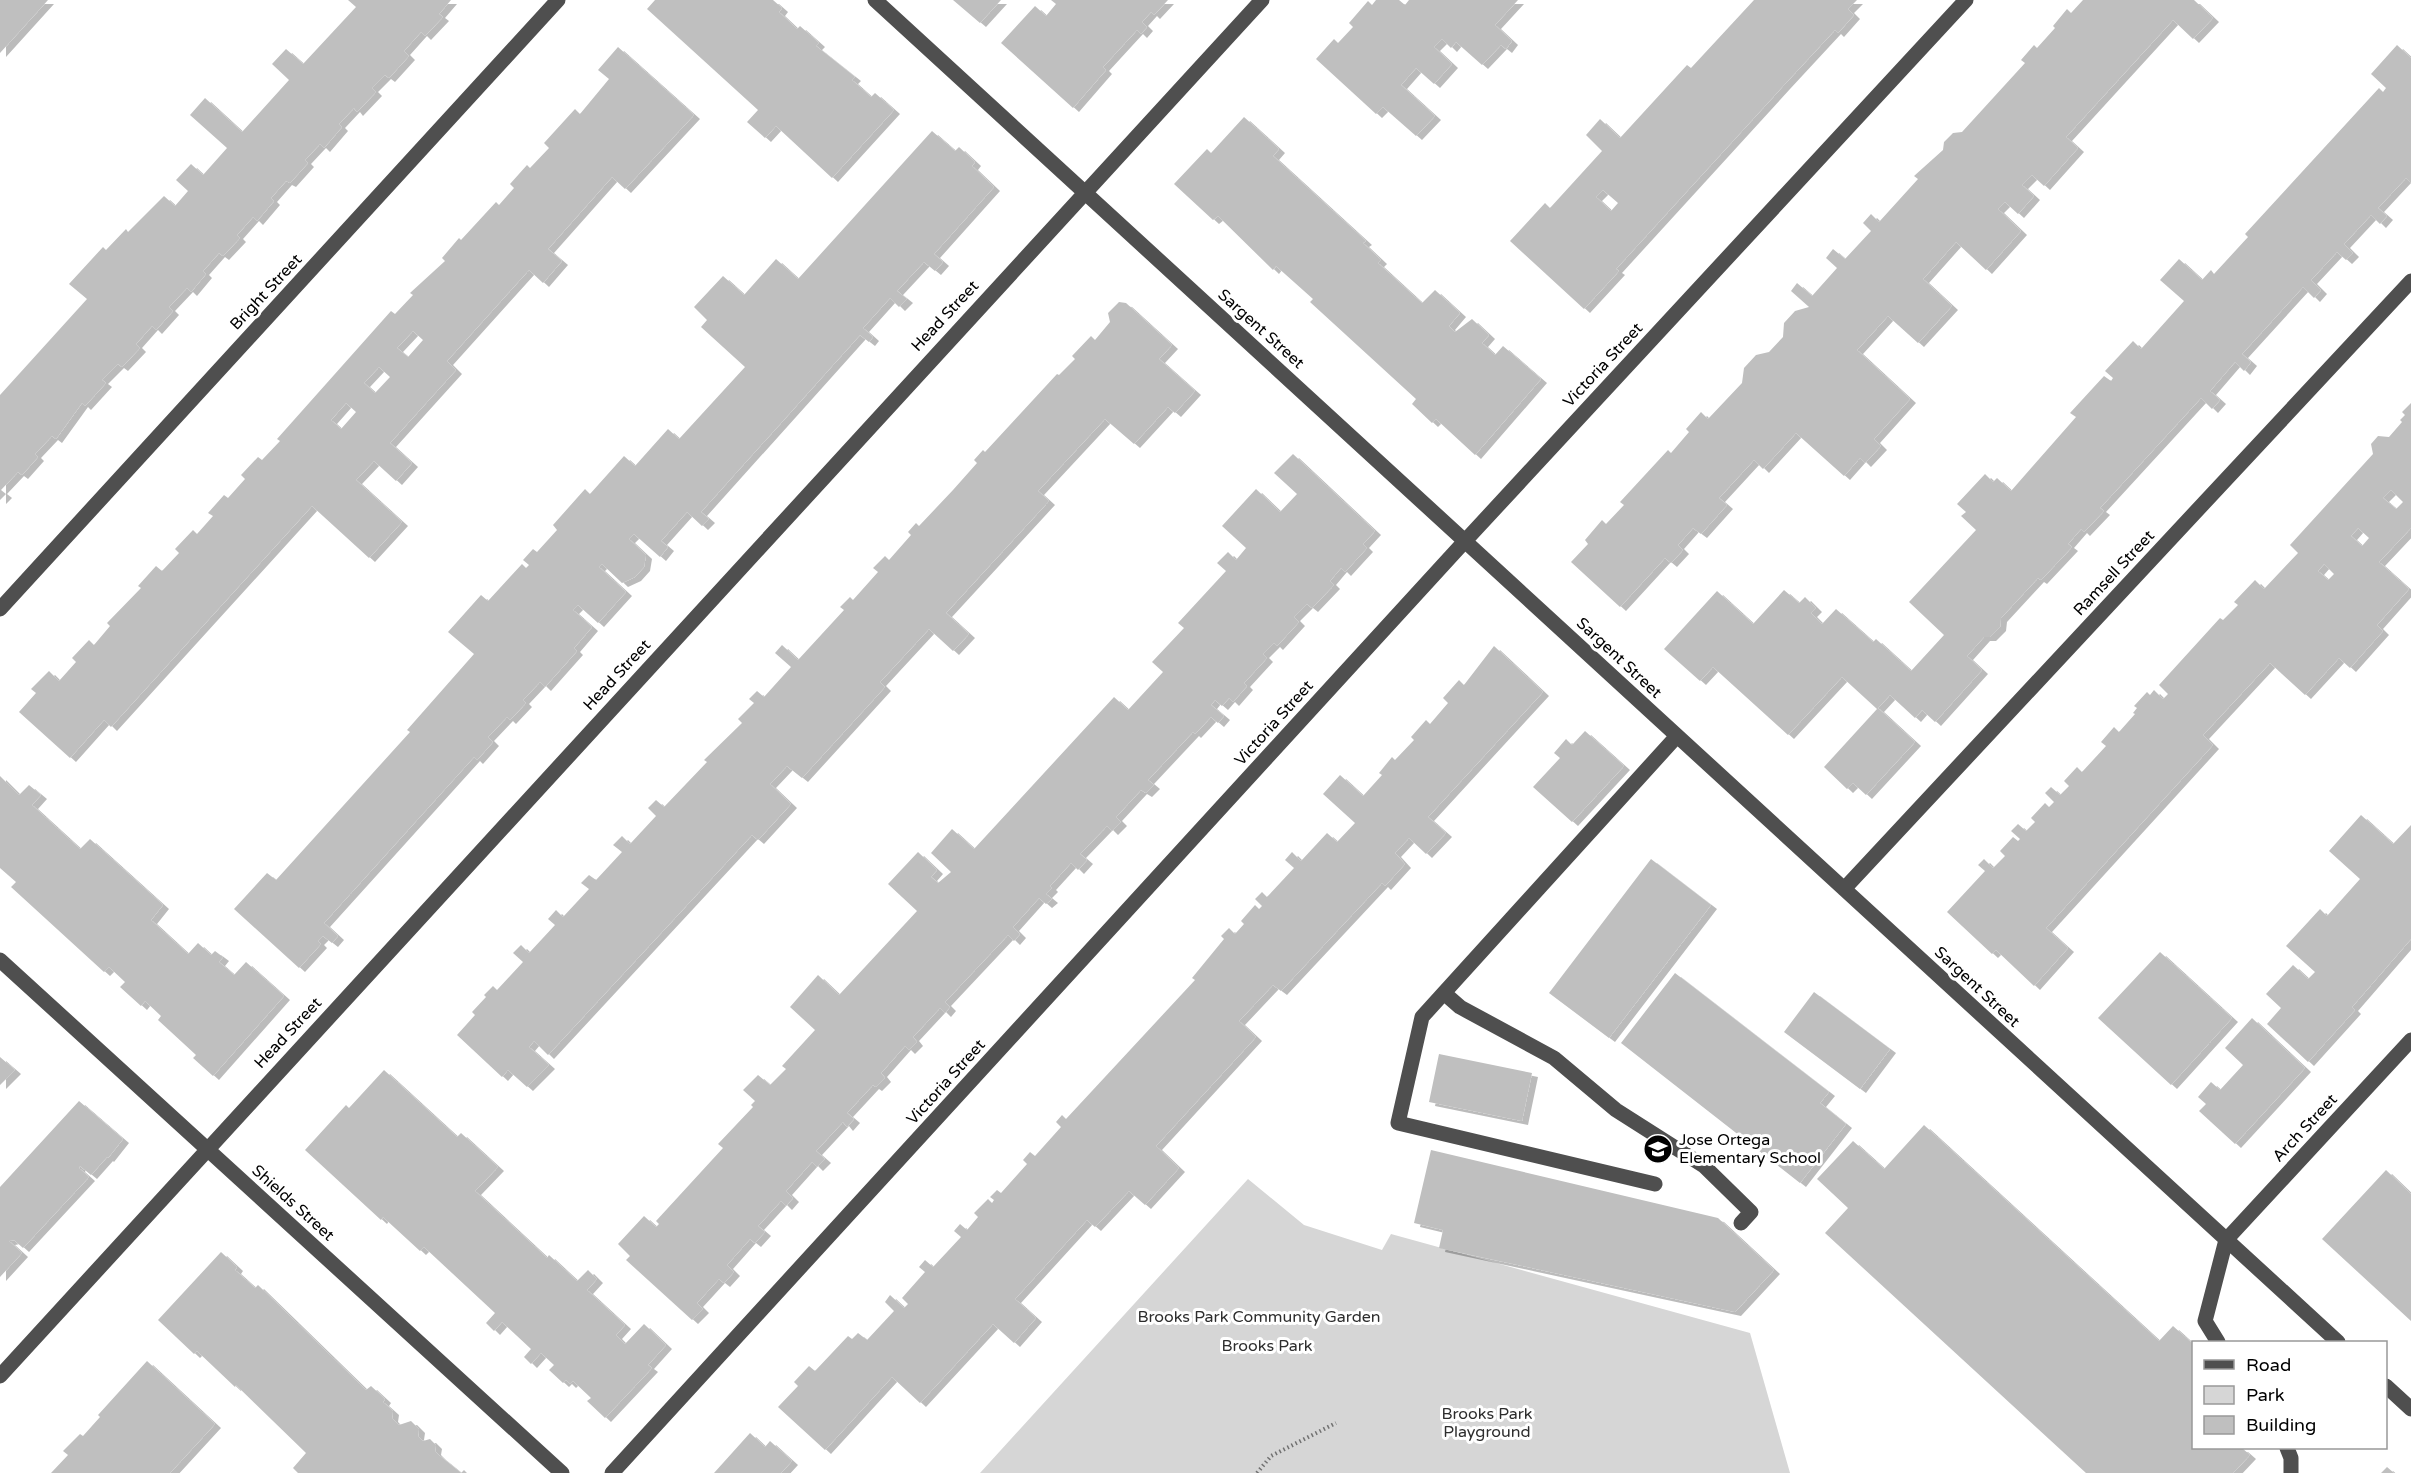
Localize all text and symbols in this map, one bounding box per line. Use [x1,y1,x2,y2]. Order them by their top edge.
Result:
street label: Bright Street [226,250,306,334]
street label: Head Street [907,276,983,356]
street label: Sargent Street [1214,285,1308,373]
street label: Victoria Street [1559,319,1647,411]
street label: Ramsell Street [2069,526,2159,620]
street label: Sargent Street [1572,613,1666,703]
street label: Head Street [579,635,655,715]
street label: Victoria Street [1230,676,1318,770]
street label: Sargent Street [1930,942,2024,1032]
street label: Head Street [250,993,326,1073]
street label: Victoria Street [902,1035,990,1129]
street label: Arch Street [2268,1090,2342,1166]
place label: Jose Ortega Elementary School [1679,1130,1821,1168]
school or university icon: Jose Ortega Elementary School [1642,1133,1674,1165]
street label: Shields Street [248,1161,338,1245]
park label: Brooks Park Community Garden [1137,1307,1381,1327]
park label: Brooks Park [1222,1336,1313,1356]
legend [2192,1341,2387,1449]
text: Road [2246,1354,2291,1376]
text: Park [2246,1384,2285,1406]
park label: Brooks Park Playground [1442,1404,1533,1442]
text: Building [2246,1414,2316,1436]

